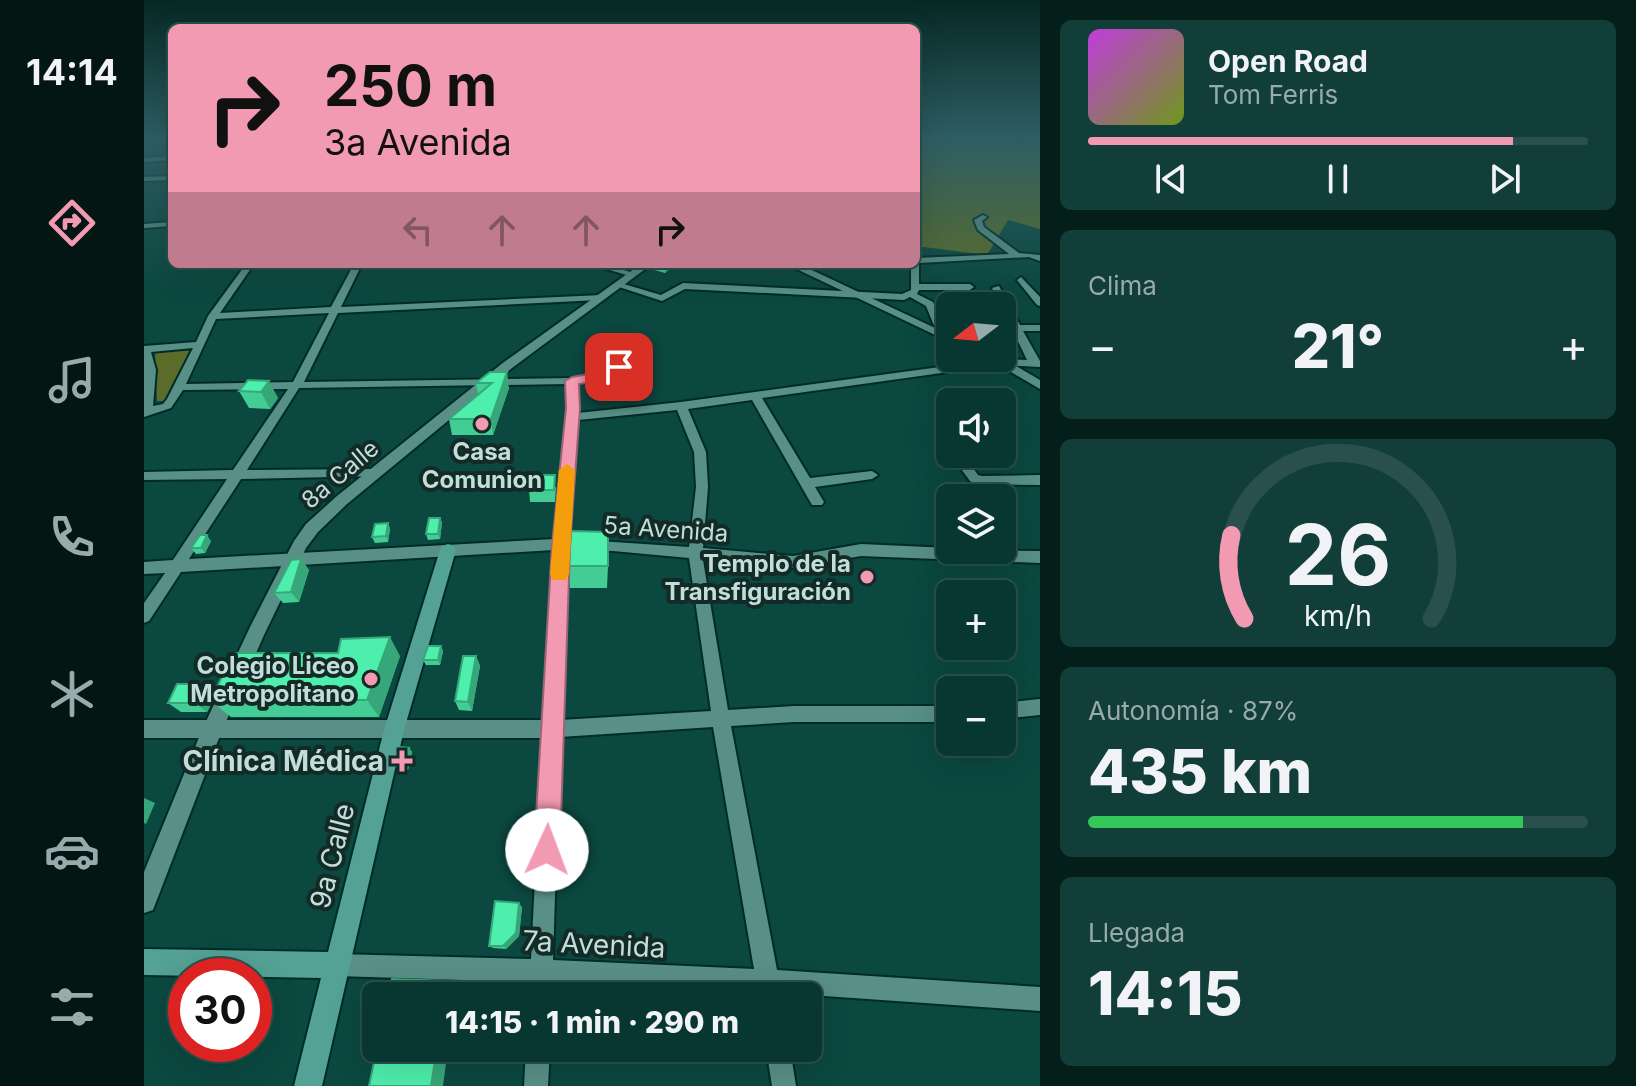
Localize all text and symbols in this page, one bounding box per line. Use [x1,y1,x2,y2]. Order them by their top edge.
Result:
text: Open Road [1208,43,1368,79]
text: 14:14 [26,50,118,94]
text: 250 m [324,52,497,120]
icon: right [192,56,296,160]
text: Tom Ferris [1208,79,1338,110]
text: 3a Avenida [324,120,512,164]
icon: previous [1149,157,1193,201]
icon: pause [1316,157,1360,201]
icon: next [1483,157,1527,201]
icon: directions [44,195,100,251]
icon: left [396,208,440,252]
icon: ahead [480,208,524,252]
icon: ahead [564,208,608,252]
icon: right [648,208,692,252]
text: Clima [1088,270,1157,301]
north arrow [936,292,1016,372]
map controls [936,292,1016,756]
text: 21° [1292,310,1384,382]
text: − [1088,319,1117,373]
text: + [1559,319,1588,373]
pin [585,333,653,401]
icon: arrive [597,345,641,389]
icon: music [44,352,100,408]
button: sound [936,388,1016,468]
marker: Casa Comunion [473,415,491,433]
street label: 8a Calle [296,433,384,515]
place label: Casa Comunion [422,437,542,494]
button: layers [936,484,1016,564]
text: 26 [1285,504,1391,605]
icon: phone [44,509,100,565]
street label: 5a Avenida [603,510,729,548]
place label: Templo de la Transfiguración [665,549,851,606]
marker: Templo de la Transfiguración [858,568,876,586]
button: + [936,580,1016,660]
text: km/h [1304,598,1372,633]
place label: Colegio Liceo Metropolitano [190,651,355,708]
icon: climate [44,666,100,722]
marker: Colegio Liceo Metropolitano [362,670,380,688]
button: − [936,676,1016,756]
text: Autonomía · 87% [1088,695,1298,726]
text: 435 km [1088,735,1312,807]
place label: Clínica Médica [182,744,384,778]
marker: Clínica Médica [391,750,413,772]
street label: 9a Calle [303,800,361,912]
position arrow [505,808,589,892]
icon: car [44,823,100,879]
text: Llegada [1088,917,1185,948]
street label: 7a Avenida [522,923,666,965]
text: 14:15 [1088,957,1243,1029]
speed limit sign: 30 [168,958,272,1062]
icon: filters [44,979,100,1035]
text: 14:15 · 1 min · 290 m [445,1004,739,1040]

